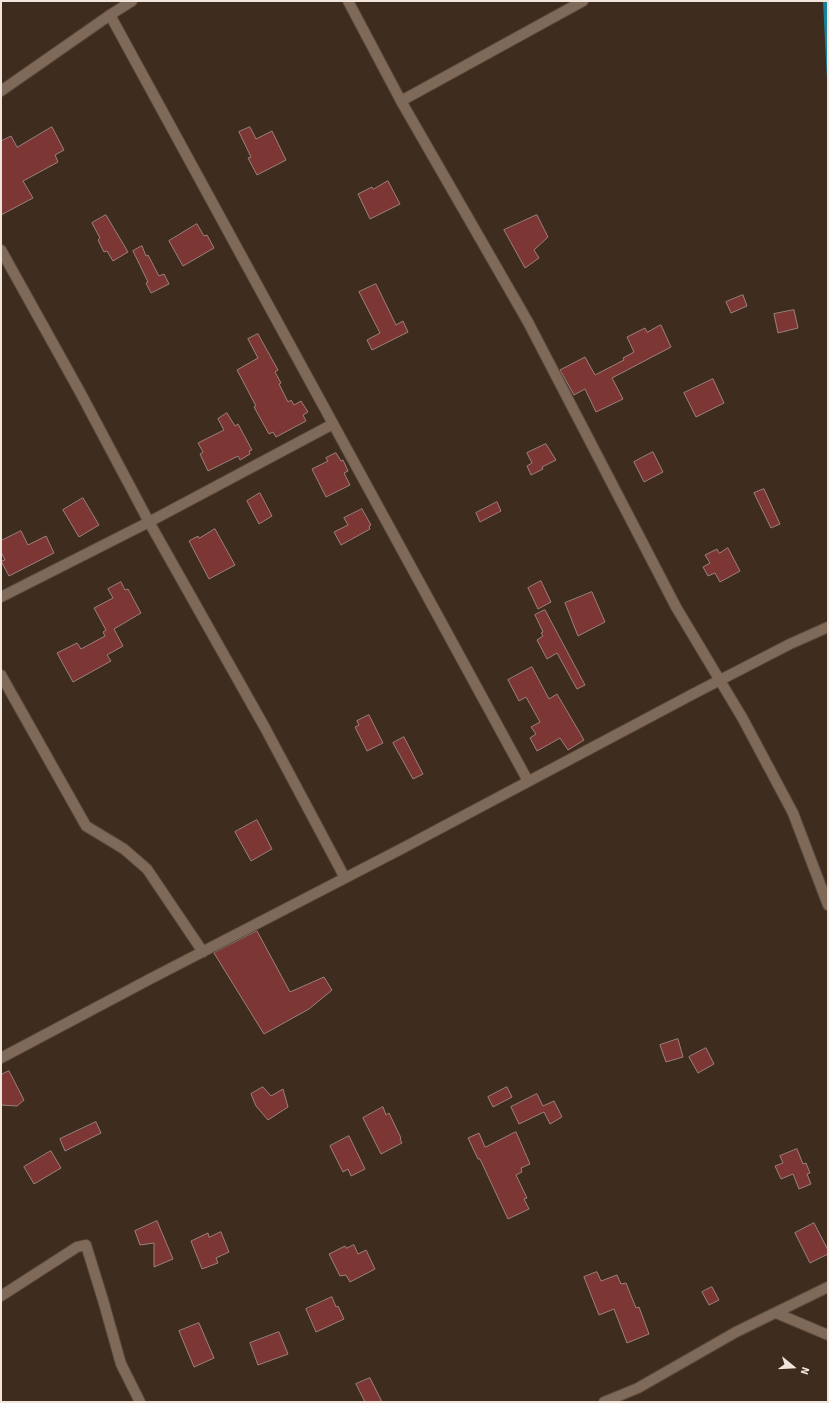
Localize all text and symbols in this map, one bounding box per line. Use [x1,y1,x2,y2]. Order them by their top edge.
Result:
north arrow [773,1347,813,1387]
text: N [797,1365,813,1377]

